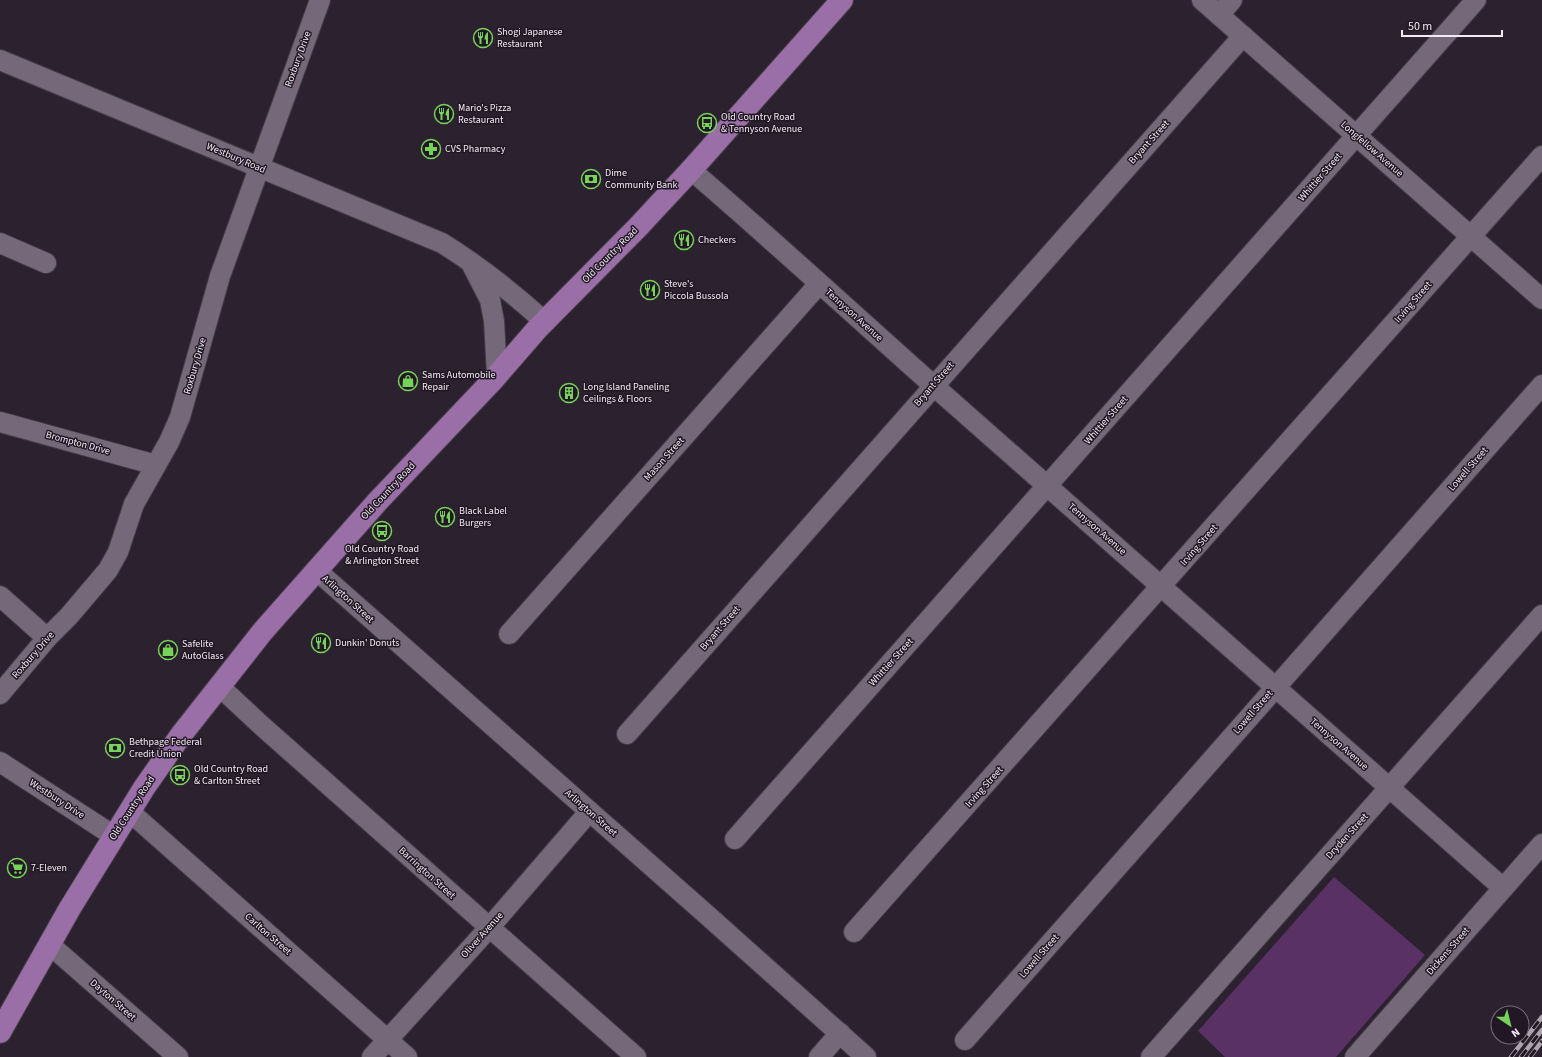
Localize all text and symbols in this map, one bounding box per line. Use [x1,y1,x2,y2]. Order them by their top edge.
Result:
scale bar [1402,12,1502,38]
text: 50 m [1408,18,1432,35]
place label: Shogi Japanese Restaurant [497,25,563,51]
restaurant icon: Shogi Japanese Restaurant [472,27,494,49]
street label: Roxbury Drive [281,29,315,89]
place label: Mario's Pizza Restaurant [458,101,511,127]
restaurant icon: Mario's Pizza Restaurant [433,103,455,125]
place label: Old Country Road & Tennyson Avenue [721,110,802,136]
bus stop icon: Old Country Road & Tennyson Avenue [696,112,718,134]
street label: Bryant Street [1125,116,1173,167]
street label: Longfellow Avenue [1338,118,1406,180]
pharmacy icon: CVS Pharmacy [420,138,442,160]
street label: Westbury Road [204,139,268,177]
place label: CVS Pharmacy [445,142,506,156]
street label: Whittier Street [1295,149,1345,204]
place label: Dime Community Bank [605,166,678,192]
bank icon: Dime Community Bank [580,168,602,190]
street label: Old Country Road [579,224,641,286]
restaurant icon: Checkers [673,229,695,251]
place label: Checkers [698,233,736,247]
place label: Steve's Piccola Bussola [664,277,729,303]
street label: Irving Street [1391,278,1435,326]
restaurant icon: Steve's Piccola Bussola [639,279,661,301]
street label: Tennyson Avenue [822,285,886,345]
street label: Roxbury Drive [180,336,210,396]
street label: Bryant Street [911,358,958,409]
place label: Sams Automobile Repair [422,368,496,394]
shop icon: Sams Automobile Repair [397,370,419,392]
place label: Long Island Paneling Ceilings & Floors [583,380,669,406]
building icon: Long Island Paneling Ceilings & Floors [558,382,580,404]
street label: Whittier Street [1081,392,1131,447]
street label: Brompton Drive [44,428,112,458]
street label: Mason Street [641,434,688,484]
street label: Lowell Street [1445,443,1492,494]
street label: Old Country Road [358,459,418,523]
street label: Tennyson Avenue [1065,500,1129,558]
place label: Black Label Burgers [459,504,507,530]
restaurant icon: Black Label Burgers [434,506,456,528]
bus stop icon: Old Country Road & Arlington Street [371,520,393,542]
street label: Irving Street [1177,521,1221,569]
place label: Old Country Road & Arlington Street [345,542,419,568]
street label: Arlington Street [319,572,378,627]
street label: Bryant Street [697,602,744,653]
street label: Roxbury Drive [9,628,57,682]
restaurant icon: Dunkin' Donuts [310,632,332,654]
street label: Whittier Street [866,634,917,689]
place label: Dunkin' Donuts [335,636,399,650]
place label: Safelite AutoGlass [182,637,224,663]
shop icon: Safelite AutoGlass [157,639,179,661]
street label: Lowell Street [1230,686,1277,737]
street label: Tennyson Avenue [1307,715,1371,773]
place label: Bethpage Federal Credit Union [129,735,202,761]
bank icon: Bethpage Federal Credit Union [104,737,126,759]
place label: Old Country Road & Carlton Street [194,762,268,788]
street label: Irving Street [962,763,1007,811]
bus stop icon: Old Country Road & Carlton Street [169,764,191,786]
street label: Old Country Road [106,773,158,843]
street label: Westbury Drive [27,776,87,822]
street label: Arlington Street [562,786,621,840]
street label: Dryden Street [1323,809,1372,862]
street label: Barrington Street [396,844,459,903]
supermarket icon: 7-Eleven [6,857,28,879]
place label: 7-Eleven [31,861,67,875]
street label: Oliver Avenue [458,909,506,961]
street label: Carlton Street [242,910,295,959]
street label: Dickens Street [1423,923,1473,978]
street label: Lowell Street [1016,930,1063,981]
street label: Dayton Street [87,976,140,1024]
north arrow [1490,1005,1530,1045]
text: N [1508,1025,1523,1041]

